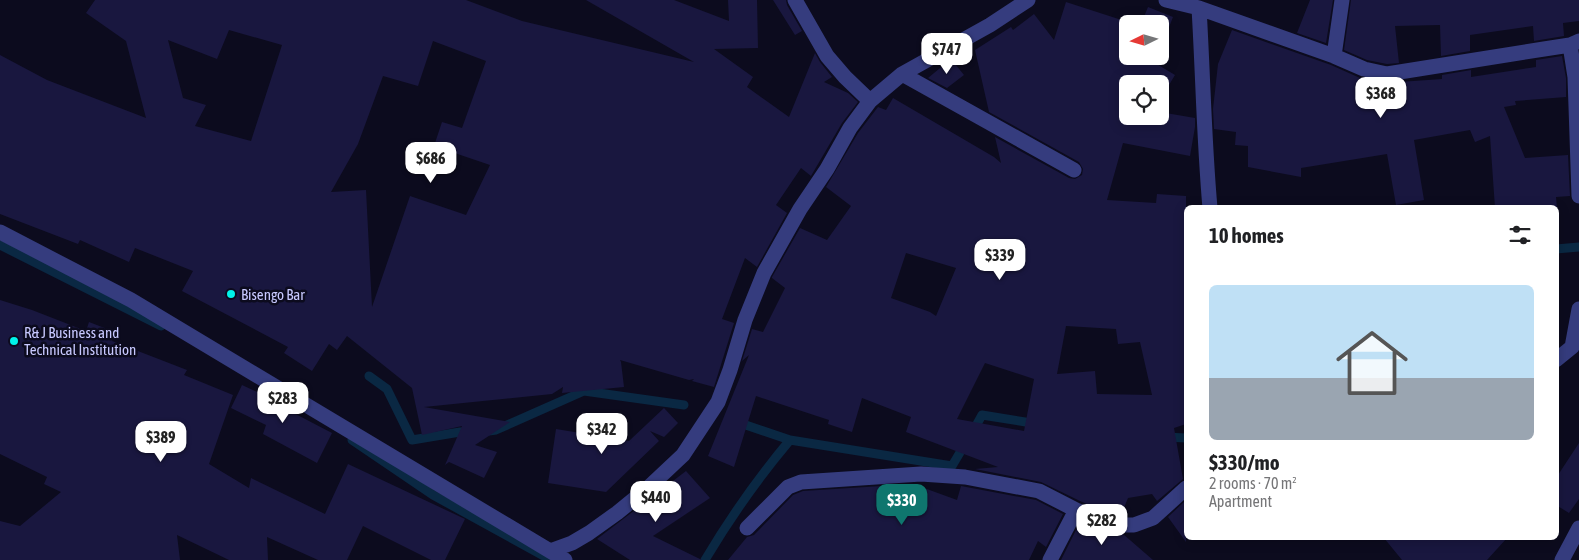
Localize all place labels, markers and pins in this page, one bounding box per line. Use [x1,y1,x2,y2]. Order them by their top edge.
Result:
pin: $747 [917,32,977,75]
pin: $368 [1351,76,1411,119]
pin: $686 [401,142,461,184]
pin: $339 [970,238,1030,281]
place label: Bisengo Bar [241,286,305,303]
marker: Bisengo Bar [225,288,237,300]
place label: R& J Business and Technical Institution [24,324,136,358]
marker: R& J Business and Technical Institution [8,335,20,347]
pin: $283 [253,382,313,424]
pin: $342 [572,412,632,455]
pin: $389 [131,420,191,463]
pin: $440 [626,480,686,523]
pin: $330 [872,484,932,526]
pin: $282 [1072,504,1132,546]

